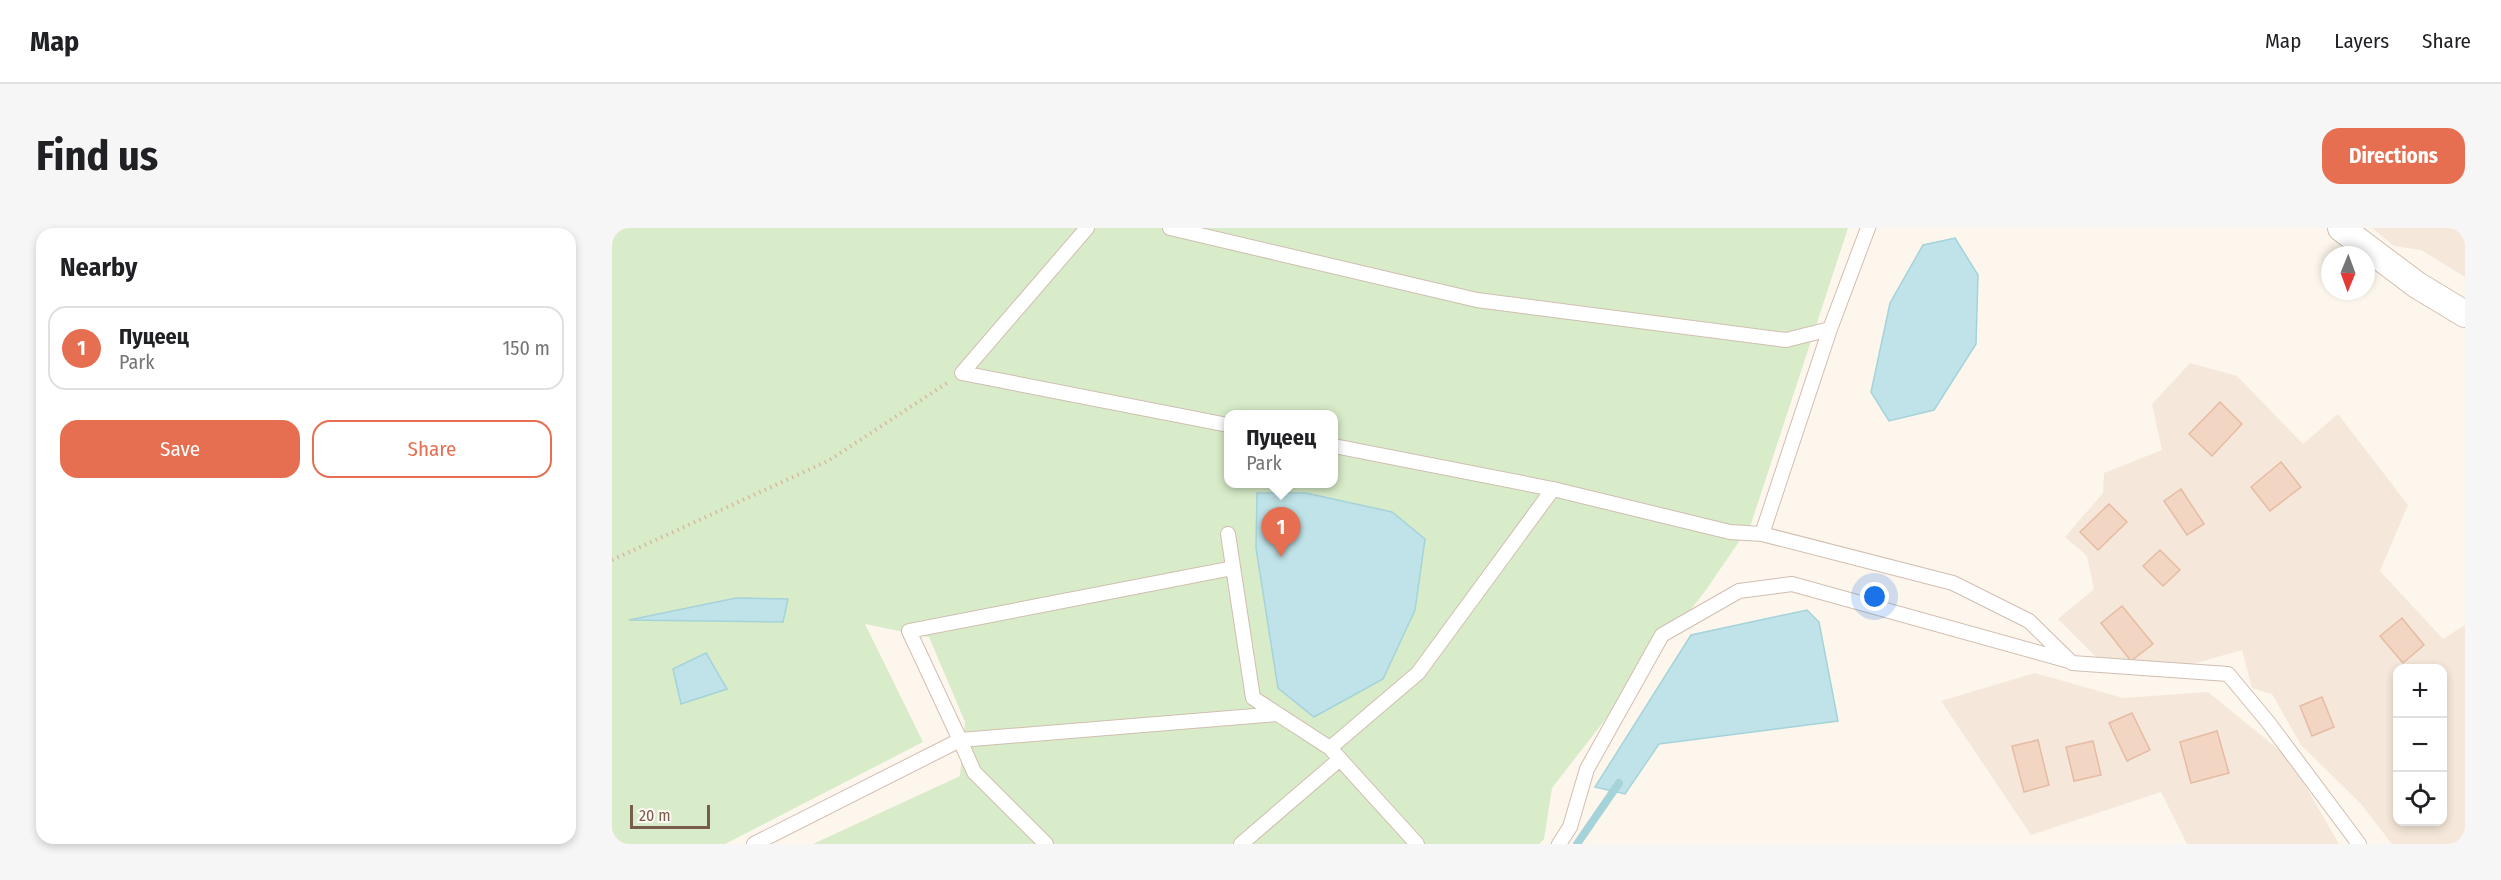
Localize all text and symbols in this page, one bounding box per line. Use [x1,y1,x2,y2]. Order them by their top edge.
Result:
text: Map [30,25,79,58]
text: Map [2265,28,2301,54]
text: Layers [2334,28,2389,54]
text: Share [2422,28,2471,54]
button: Directions [2322,128,2465,184]
text: Find us [36,131,158,181]
north arrow [2321,246,2375,300]
text: Nearby [60,252,137,283]
text: Пуцеец [119,323,189,350]
text: 1 [77,336,86,360]
text: 150 m [503,336,550,360]
text: Park [119,350,155,374]
popup [1224,410,1338,488]
button: Save [60,420,300,478]
button: Share [312,420,552,478]
text: Пуцеец [1246,424,1316,451]
text: Park [1246,451,1282,475]
pin: 1 [1262,508,1300,557]
your location [1860,582,1889,611]
map controls [2393,664,2447,826]
button: + [2393,664,2447,718]
button: − [2393,718,2447,772]
button: locate [2393,772,2447,826]
scale bar [630,802,710,830]
text: 20 m [639,806,670,825]

